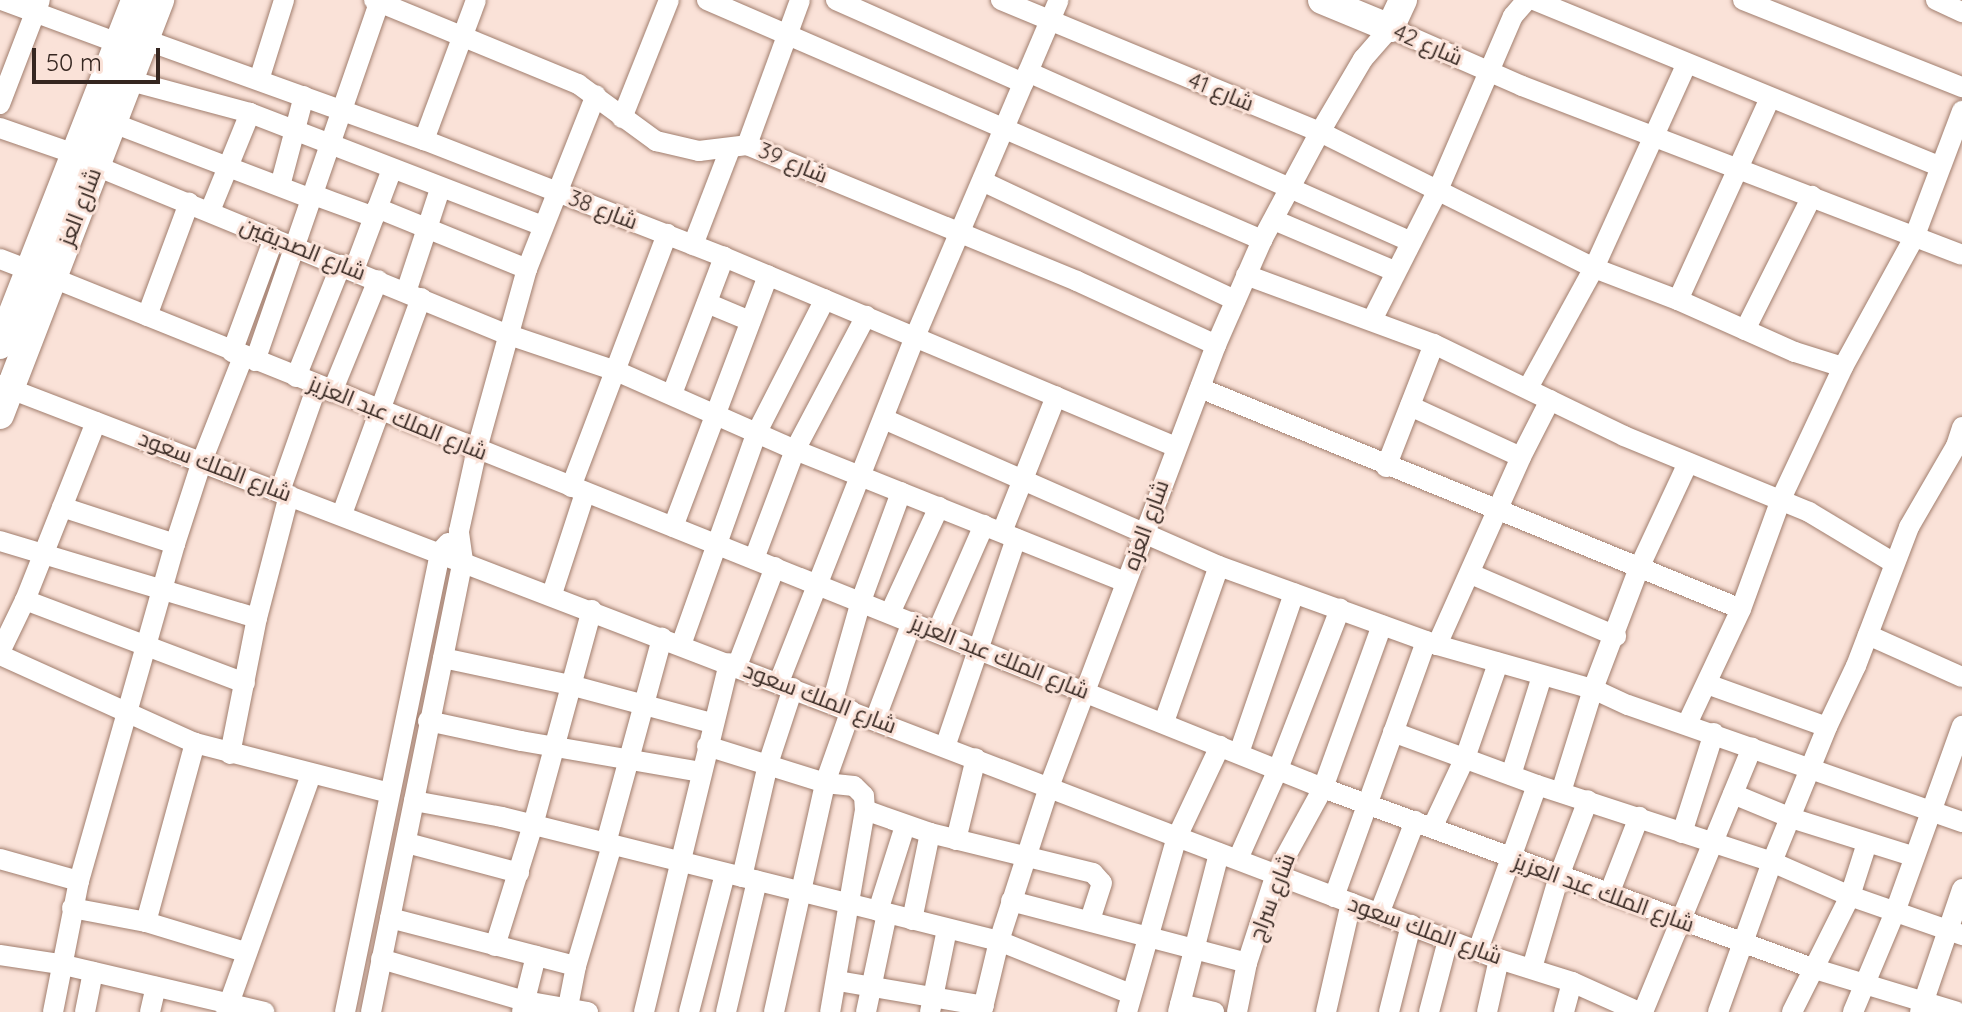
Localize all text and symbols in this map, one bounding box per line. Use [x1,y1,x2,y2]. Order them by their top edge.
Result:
street label: شارع 42 [1390,19,1466,71]
scale bar [36,32,164,82]
text: 50 m [46,47,102,77]
street label: شارع 41 [1184,67,1258,117]
street label: شارع 39 [754,137,832,189]
street label: شارع العز [53,164,107,250]
street label: شارع 38 [565,185,641,235]
street label: شارع الصديقين [236,212,370,286]
street label: شارع الملك عبد العزيز [305,370,491,466]
street label: شارع الملك سعود [135,425,295,507]
street label: شارع العزه [1118,476,1174,574]
street label: شارع الملك عبد العزيز [907,609,1093,705]
street label: شارع الملك سعود [740,657,900,739]
street label: شارع الملك عبد العزيز [1510,848,1698,938]
street label: شارع سراج [1243,849,1301,945]
street label: شارع الملك سعود [1345,890,1505,970]

